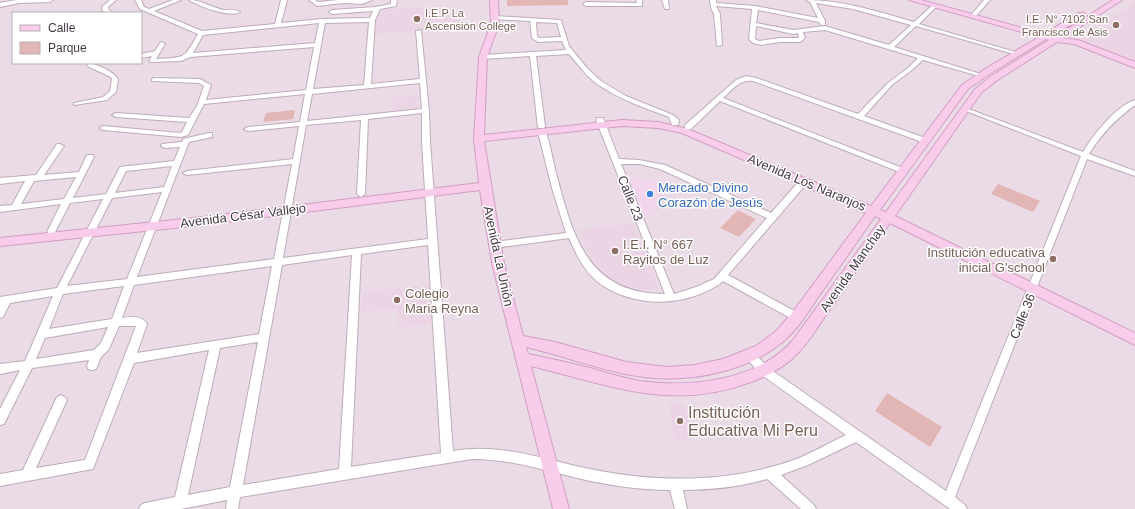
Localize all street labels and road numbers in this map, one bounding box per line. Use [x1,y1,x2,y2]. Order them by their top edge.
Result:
street label: Avenida Los Naranjos [745,151,869,214]
street label: Calle 23 [615,173,646,223]
street label: Avenida César Vallejo [179,200,307,231]
street label: Avenida La Unión [481,204,516,308]
street label: Avenida Manchay [817,221,888,315]
street label: Calle 36 [1007,291,1038,341]

